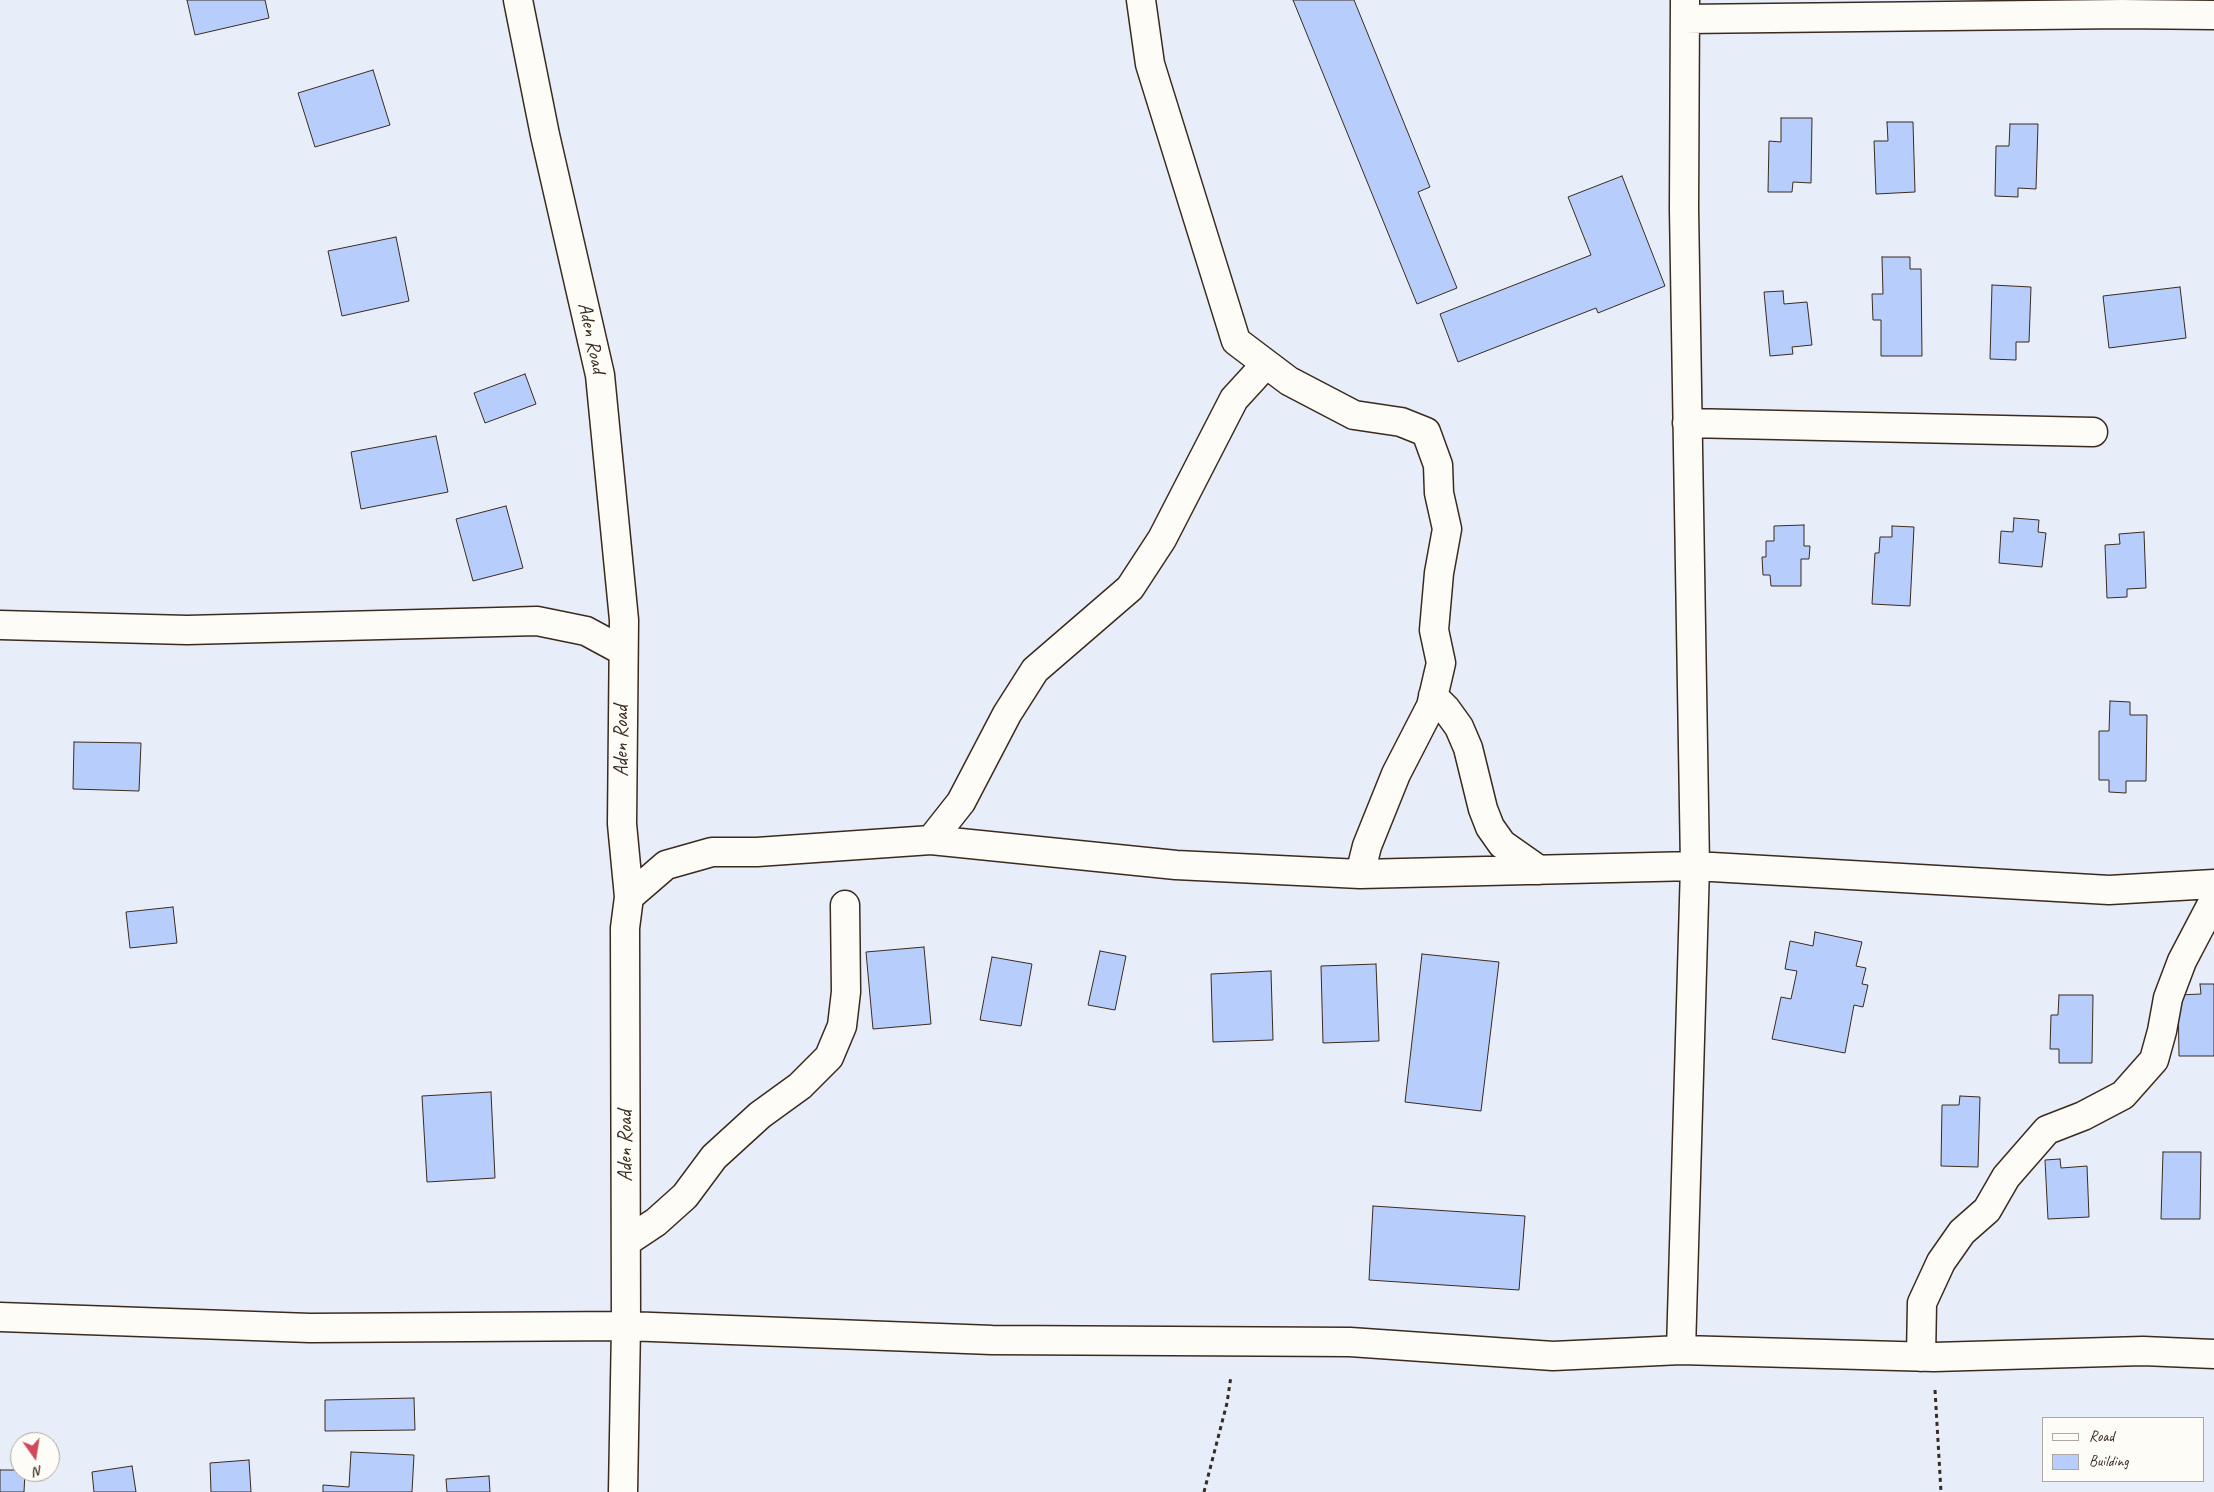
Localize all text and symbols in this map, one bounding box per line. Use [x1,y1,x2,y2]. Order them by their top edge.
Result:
street label: Aden Road [572,300,610,376]
street label: Aden Road [610,705,634,777]
street label: Aden Road [614,1110,638,1182]
legend [2042,1417,2204,1482]
text: Road [2089,1427,2114,1446]
north arrow [10,1432,60,1482]
text: Building [2089,1452,2128,1471]
text: N [32,1462,44,1480]

